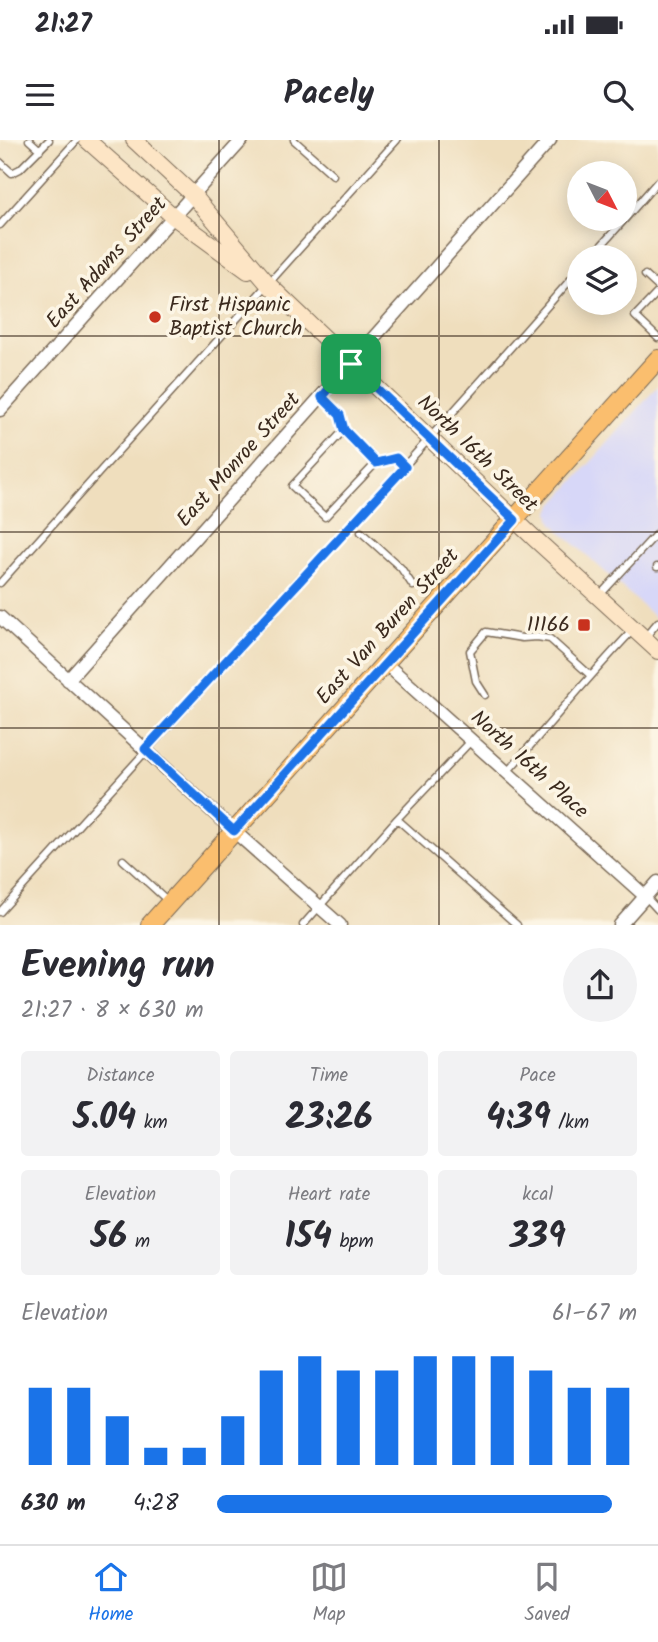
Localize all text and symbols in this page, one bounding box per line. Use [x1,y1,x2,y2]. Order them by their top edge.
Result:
text: 21:27 [35,4,92,46]
text: Pacely [284,69,374,120]
icon: menu [21,76,59,114]
icon: search [599,76,637,114]
north arrow [567,161,637,231]
map controls [567,161,637,315]
street label: East Adams Street [39,189,176,336]
button: layers [567,245,637,315]
place label: First Hispanic Baptist Church [169,289,302,346]
marker: First Hispanic Baptist Church [147,309,163,325]
pin [321,334,381,394]
icon: arrive [332,345,370,383]
street label: East Monroe Street [169,384,310,535]
street label: North 16th Street [409,387,546,521]
street label: East Van Buren Street [308,541,468,713]
place label: 11166 [527,609,570,642]
marker: 11166 [576,617,592,633]
street label: North 16th Place [462,703,596,828]
text: Evening run [21,937,215,997]
button: share [563,948,637,1022]
text: 21:27 · 8 × 630 m [21,993,204,1029]
text: Distance [86,1061,154,1091]
text: Time [310,1061,348,1091]
text: Pace [520,1061,556,1091]
text: 5.04 [73,1091,136,1147]
text: 23:26 [285,1091,373,1147]
text: 4:39 [486,1091,551,1147]
text: km [136,1108,168,1138]
text: /km [551,1108,589,1138]
text: Elevation [84,1180,156,1210]
text: Heart rate [288,1180,370,1210]
text: kcal [522,1180,553,1210]
text: 56 [91,1210,127,1266]
text: 154 [284,1210,332,1266]
text: 339 [510,1210,566,1266]
text: m [127,1227,150,1257]
text: bpm [332,1227,374,1257]
text: Elevation [21,1296,108,1332]
text: 61–67 m [552,1296,637,1332]
text: 630 m [21,1486,86,1522]
text: 4:28 [133,1486,179,1522]
tab: Home [88,1558,133,1630]
tab: Map [310,1558,348,1630]
tab: Saved [525,1558,570,1630]

